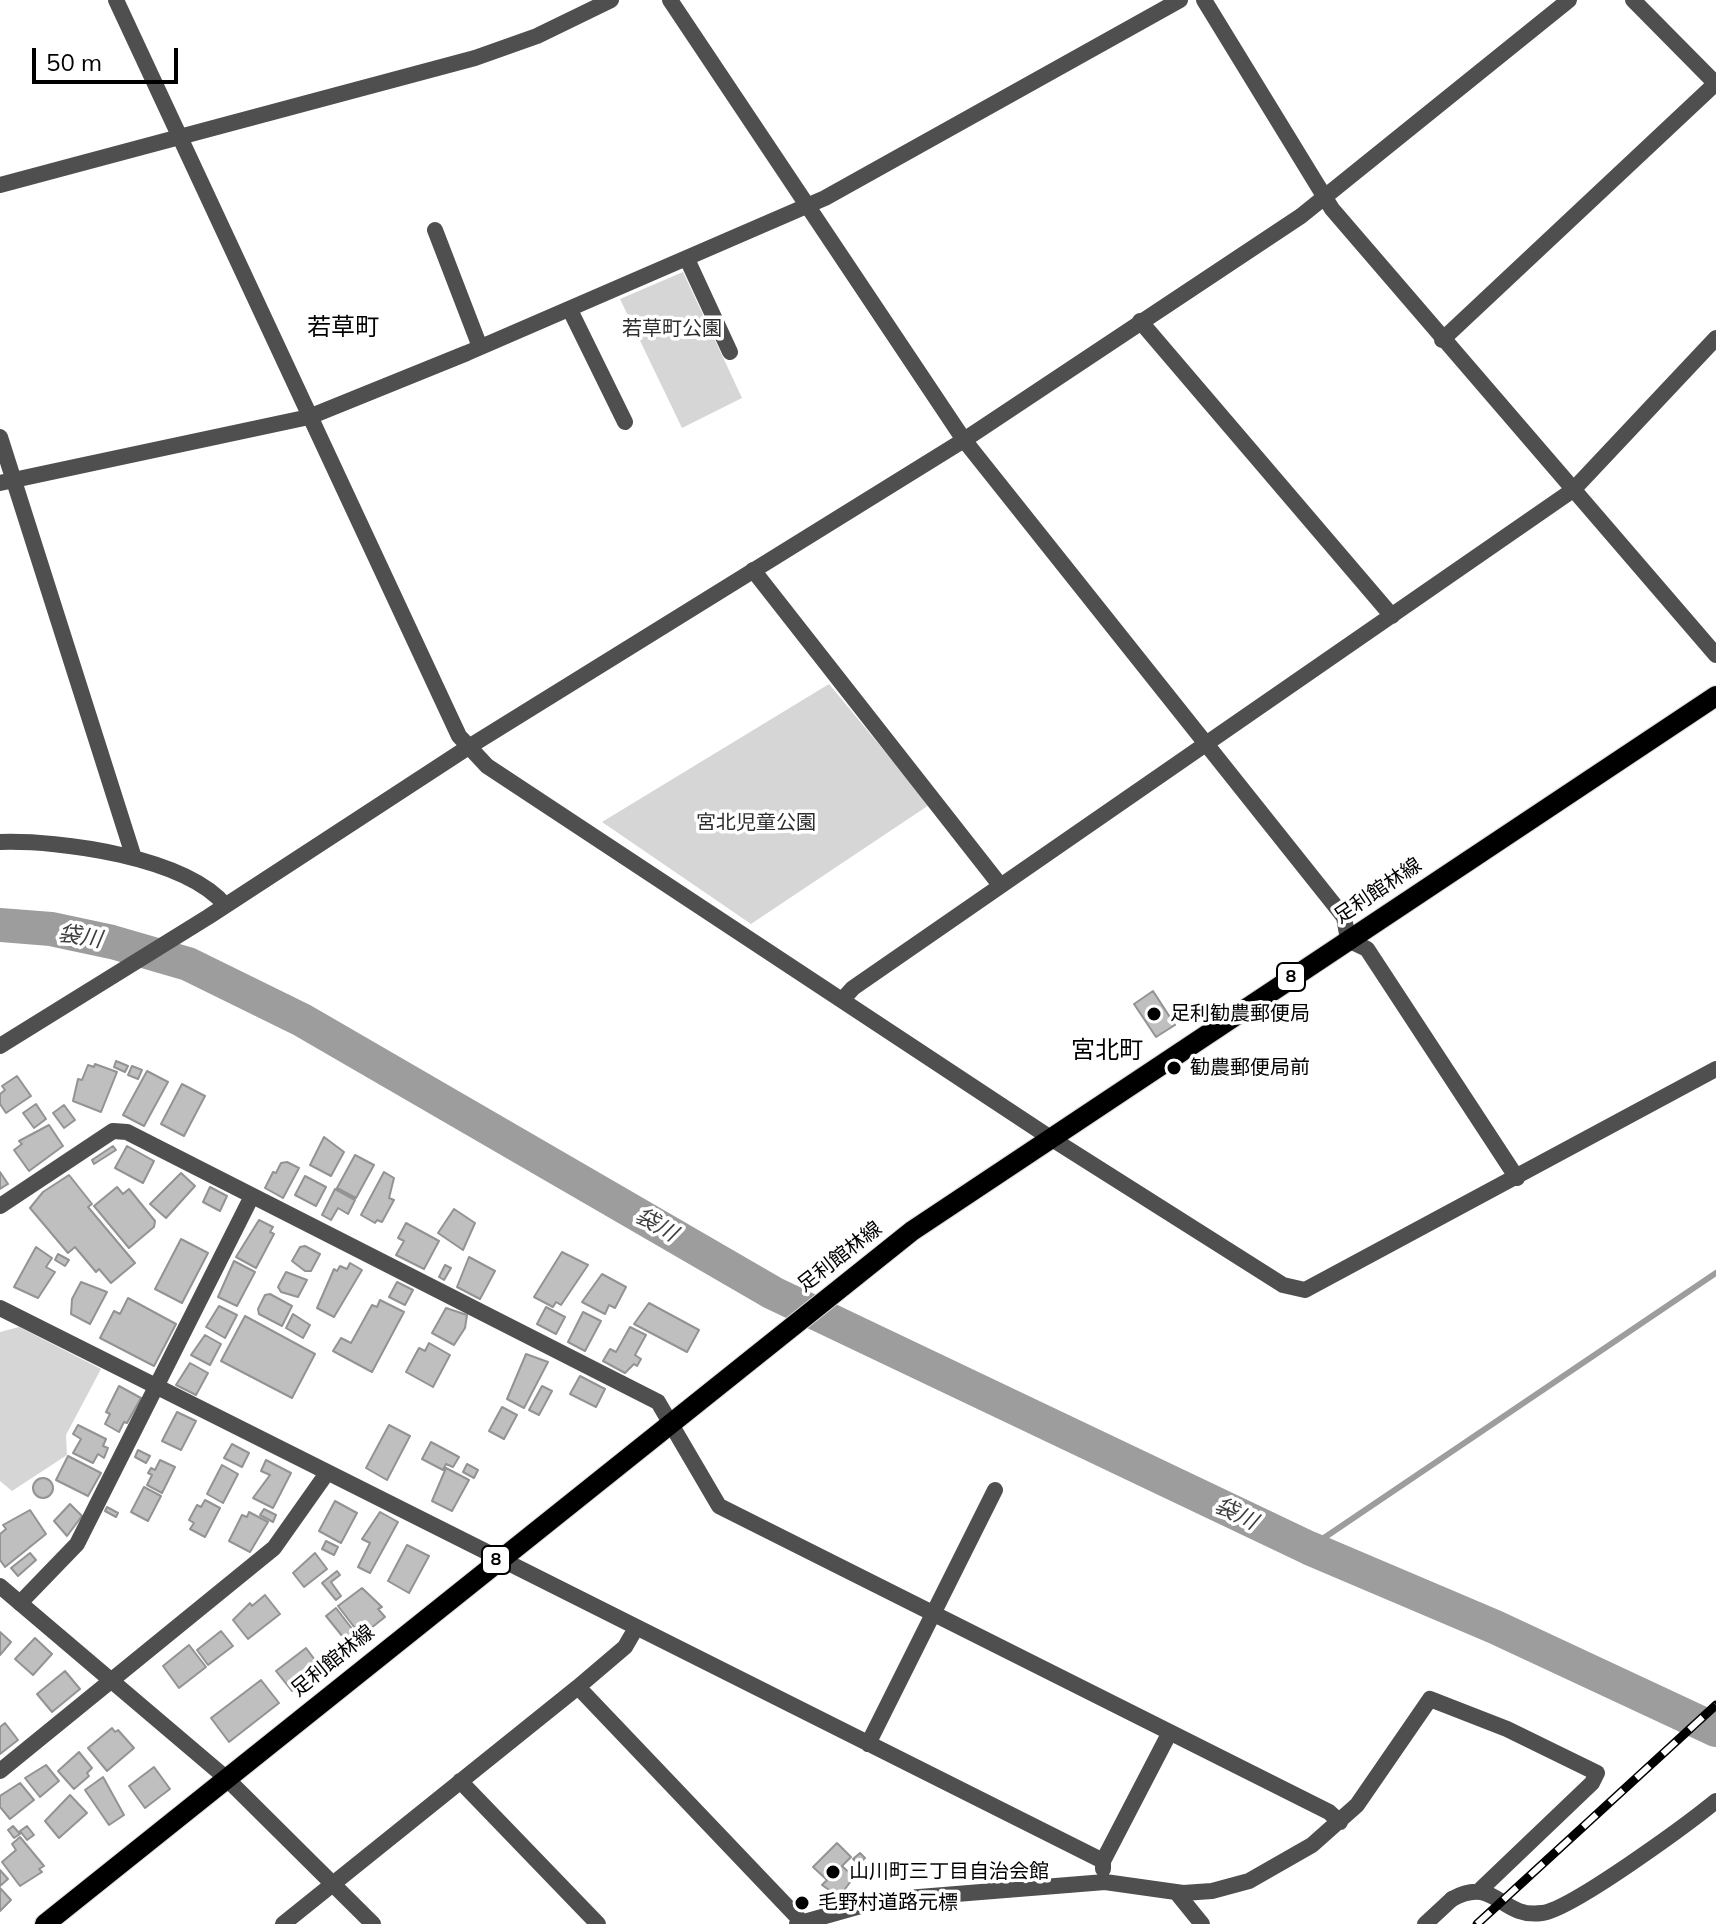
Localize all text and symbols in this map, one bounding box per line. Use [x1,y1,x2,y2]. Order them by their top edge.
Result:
scale bar [36,32,182,82]
text: 50 m [46,47,102,77]
district label: 若草町 [307,314,379,342]
park label: 若草町公園 [622,317,722,341]
park label: 宮北児童公園 [696,811,816,835]
street label: 足利館林線 [1330,853,1426,929]
water label: 袋川 [56,921,104,953]
road number: 8 [1277,963,1305,991]
place label: 足利勧農郵便局 [1170,1002,1310,1026]
marker: 足利勧農郵便局 [1145,1005,1163,1023]
district label: 宮北町 [1071,1037,1143,1065]
place label: 勧農郵便局前 [1190,1056,1310,1080]
marker: 勧農郵便局前 [1165,1059,1183,1077]
water label: 袋川 [630,1203,682,1247]
street label: 足利館林線 [793,1217,887,1297]
water label: 袋川 [1210,1492,1262,1536]
road number: 8 [482,1546,510,1574]
street label: 足利館林線 [287,1620,379,1702]
place label: 山川町三丁目自治会館 [849,1860,1049,1884]
marker: 山川町三丁目自治会館 [824,1863,842,1881]
place label: 毛野村道路元標 [818,1891,958,1915]
marker: 毛野村道路元標 [793,1894,811,1912]

